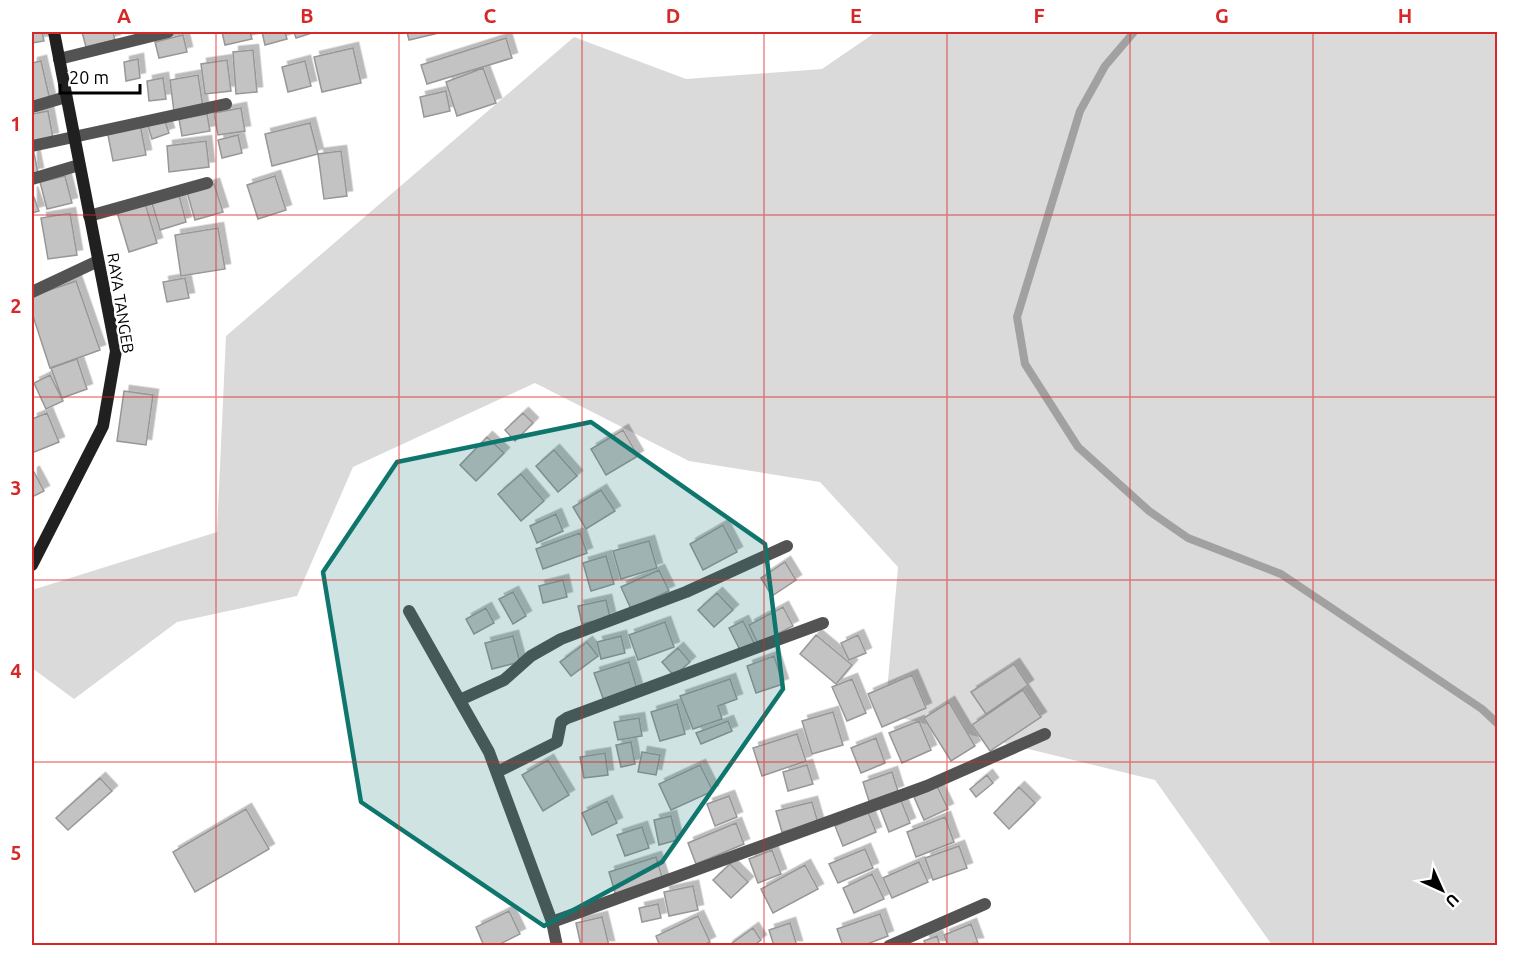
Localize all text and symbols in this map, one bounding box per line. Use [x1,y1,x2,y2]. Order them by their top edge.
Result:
text: A [117,4,131,27]
text: B [300,4,314,27]
text: C [484,4,497,27]
text: D [666,4,680,27]
text: E [850,4,862,27]
text: F [1033,4,1045,27]
text: G [1215,4,1229,27]
text: H [1398,4,1412,27]
scale bar [60,57,140,95]
text: 20 m [69,67,109,87]
text: 1 [10,112,22,135]
street label: RAYA TANGEB [104,251,138,355]
text: 2 [10,294,22,317]
text: 3 [10,476,22,499]
text: 4 [10,659,22,682]
text: 5 [10,841,22,864]
north arrow [1412,860,1472,920]
text: U [1442,890,1463,911]

